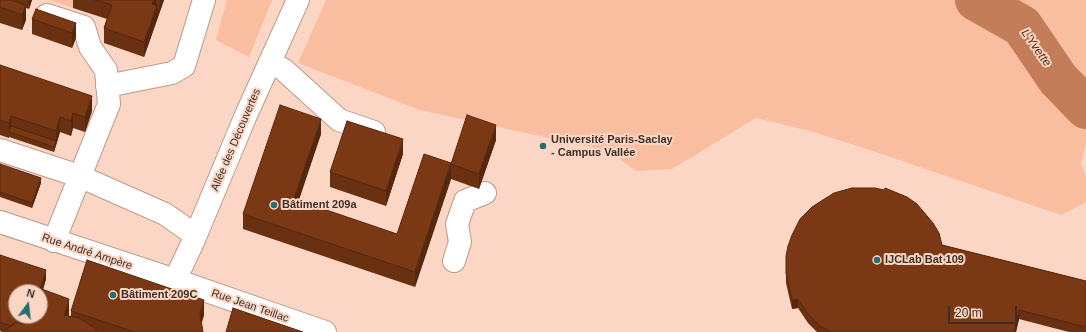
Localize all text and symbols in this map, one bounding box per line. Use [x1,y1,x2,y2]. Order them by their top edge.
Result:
water label: L'Yvette [1018,26,1054,70]
street label: Allée des Découvertes [208,87,264,193]
place label: Université Paris-Saclay - Campus Vallée [551,133,673,159]
marker: Université Paris-Saclay - Campus Vallée [538,141,548,151]
place label: Bâtiment 209a [282,198,357,212]
marker: Bâtiment 209a [269,200,279,210]
street label: Rue André Ampère [40,231,134,273]
place label: IJCLab Bat 109 [885,253,964,267]
marker: IJCLab Bat 109 [872,255,882,265]
north arrow [8,284,48,324]
text: N [25,287,36,300]
street label: Rue Jean Teillac [210,287,290,325]
place label: Bâtiment 209C [121,288,197,302]
marker: Bâtiment 209C [108,290,118,300]
scale bar [950,298,1019,324]
text: 20 m [955,306,982,320]

